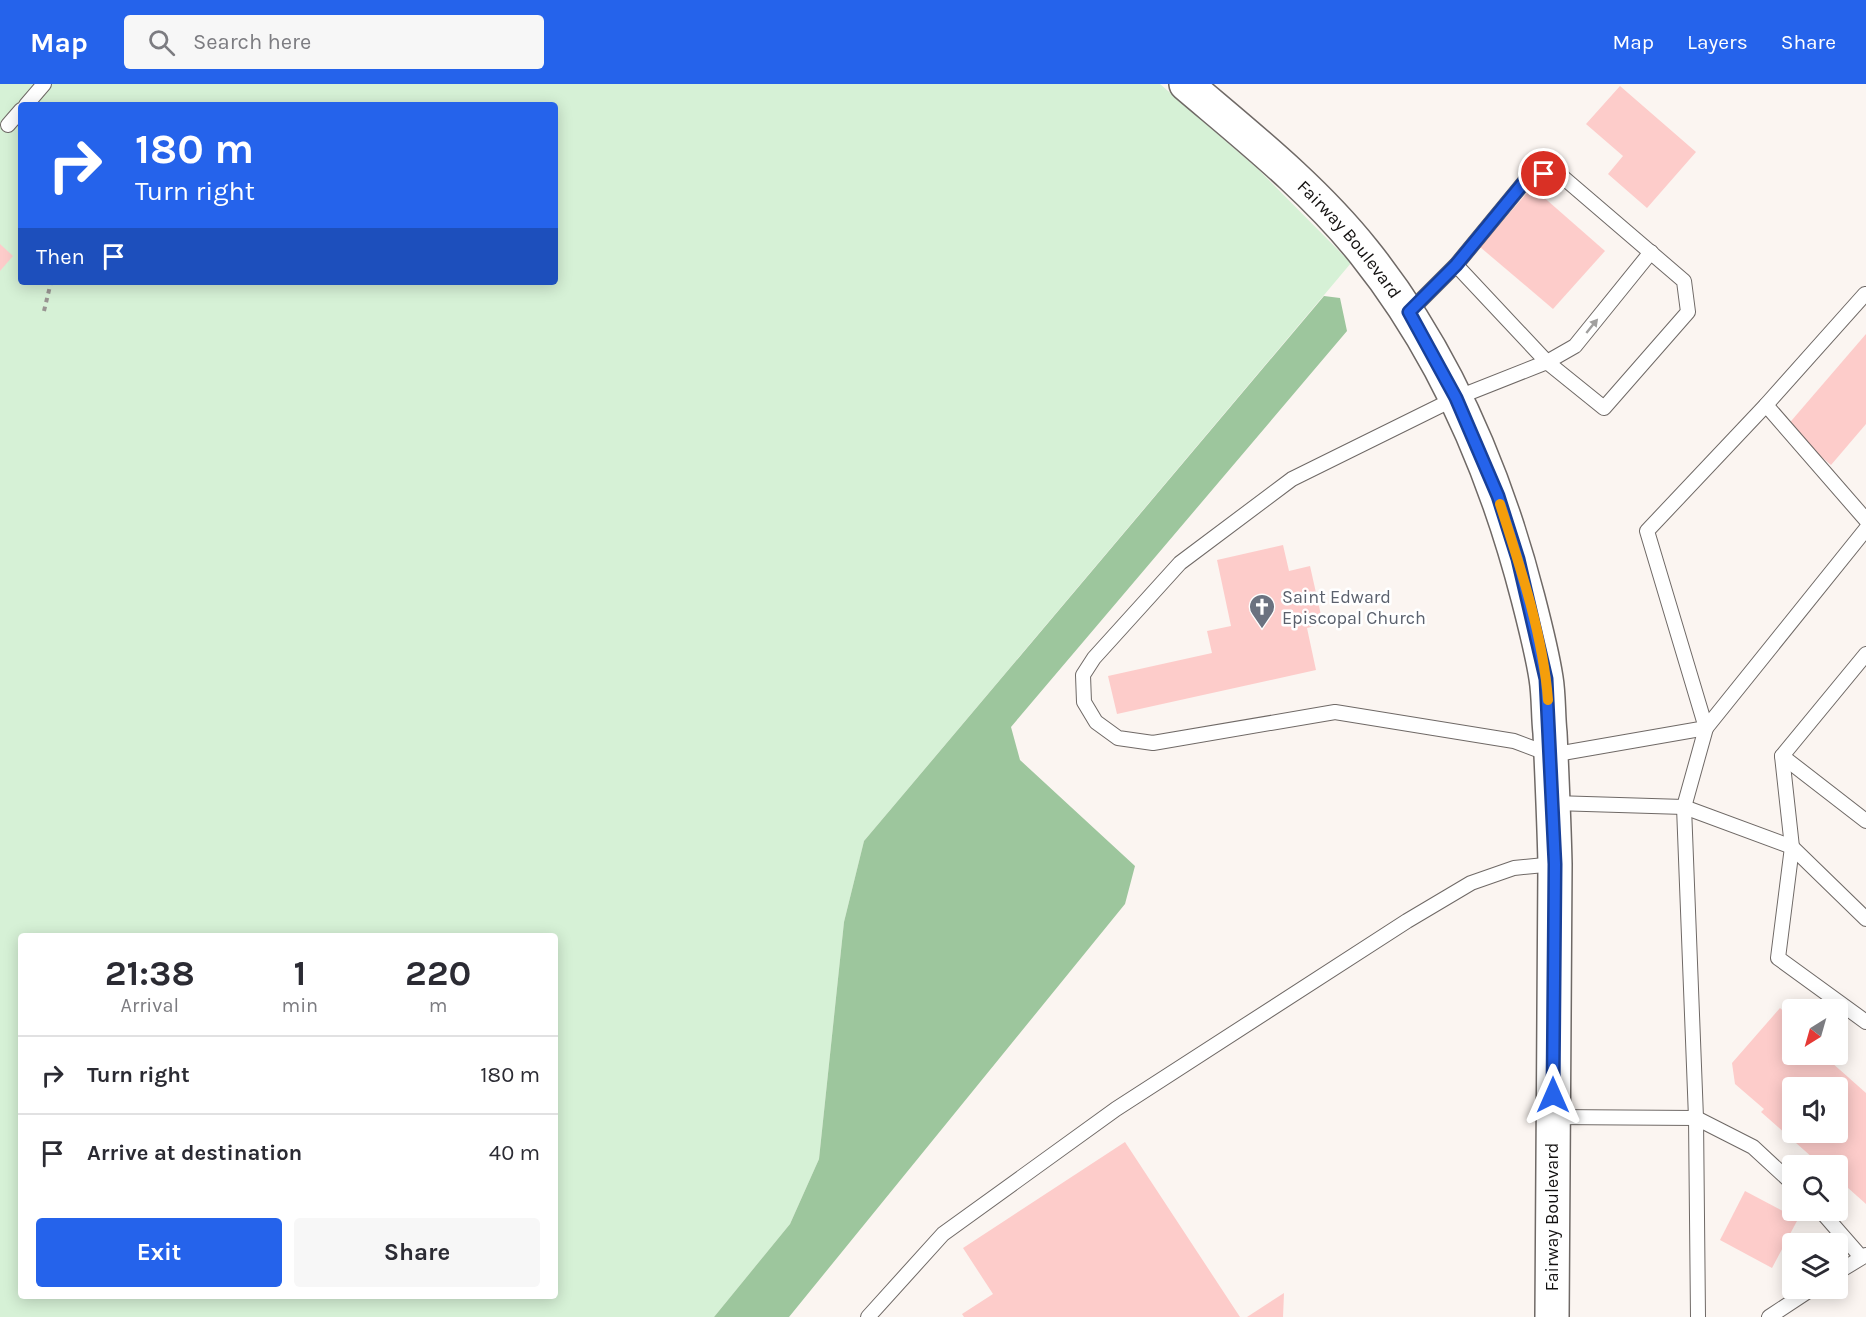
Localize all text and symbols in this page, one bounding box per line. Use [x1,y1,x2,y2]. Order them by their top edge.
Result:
search box [124,15,544,69]
text: Map [30,26,88,59]
icon: search [145,26,178,59]
text: Search here [193,29,311,55]
text: Map [1612,30,1654,54]
text: Layers [1687,30,1748,54]
text: Share [1781,30,1836,54]
text: 180 m [135,124,254,174]
icon: right [36,126,114,204]
pin [1518,148,1569,199]
icon: arrive [1527,157,1560,190]
text: Turn right [135,175,255,207]
street label: Fairway Boulevard [1293,176,1406,303]
icon: arrive [97,240,130,273]
text: Then [36,244,85,270]
one-way arrow [1585,318,1598,334]
place label: Saint Edward Episcopal Church [1282,586,1426,629]
church icon: Saint Edward Episcopal Church [1247,592,1277,630]
text: 21:38 [105,952,195,994]
text: 1 [293,952,306,994]
text: 220 [405,952,471,994]
text: Arrival [120,994,179,1017]
text: min [281,994,318,1017]
text: m [429,994,447,1017]
north arrow [1782,999,1848,1065]
map controls [1782,999,1848,1299]
icon: right [36,1059,69,1092]
text: Turn right [87,1062,190,1088]
text: 180 m [480,1062,540,1088]
position arrow [1521,1063,1585,1127]
button: sound [1782,1077,1848,1143]
icon: arrive [36,1137,69,1170]
text: Arrive at destination [87,1140,302,1166]
text: 40 m [489,1140,540,1166]
street label: Fairway Boulevard [1541,1143,1563,1291]
button: search [1782,1155,1848,1221]
button: Exit [36,1218,282,1287]
button: Share [294,1218,540,1287]
button: layers [1782,1233,1848,1299]

